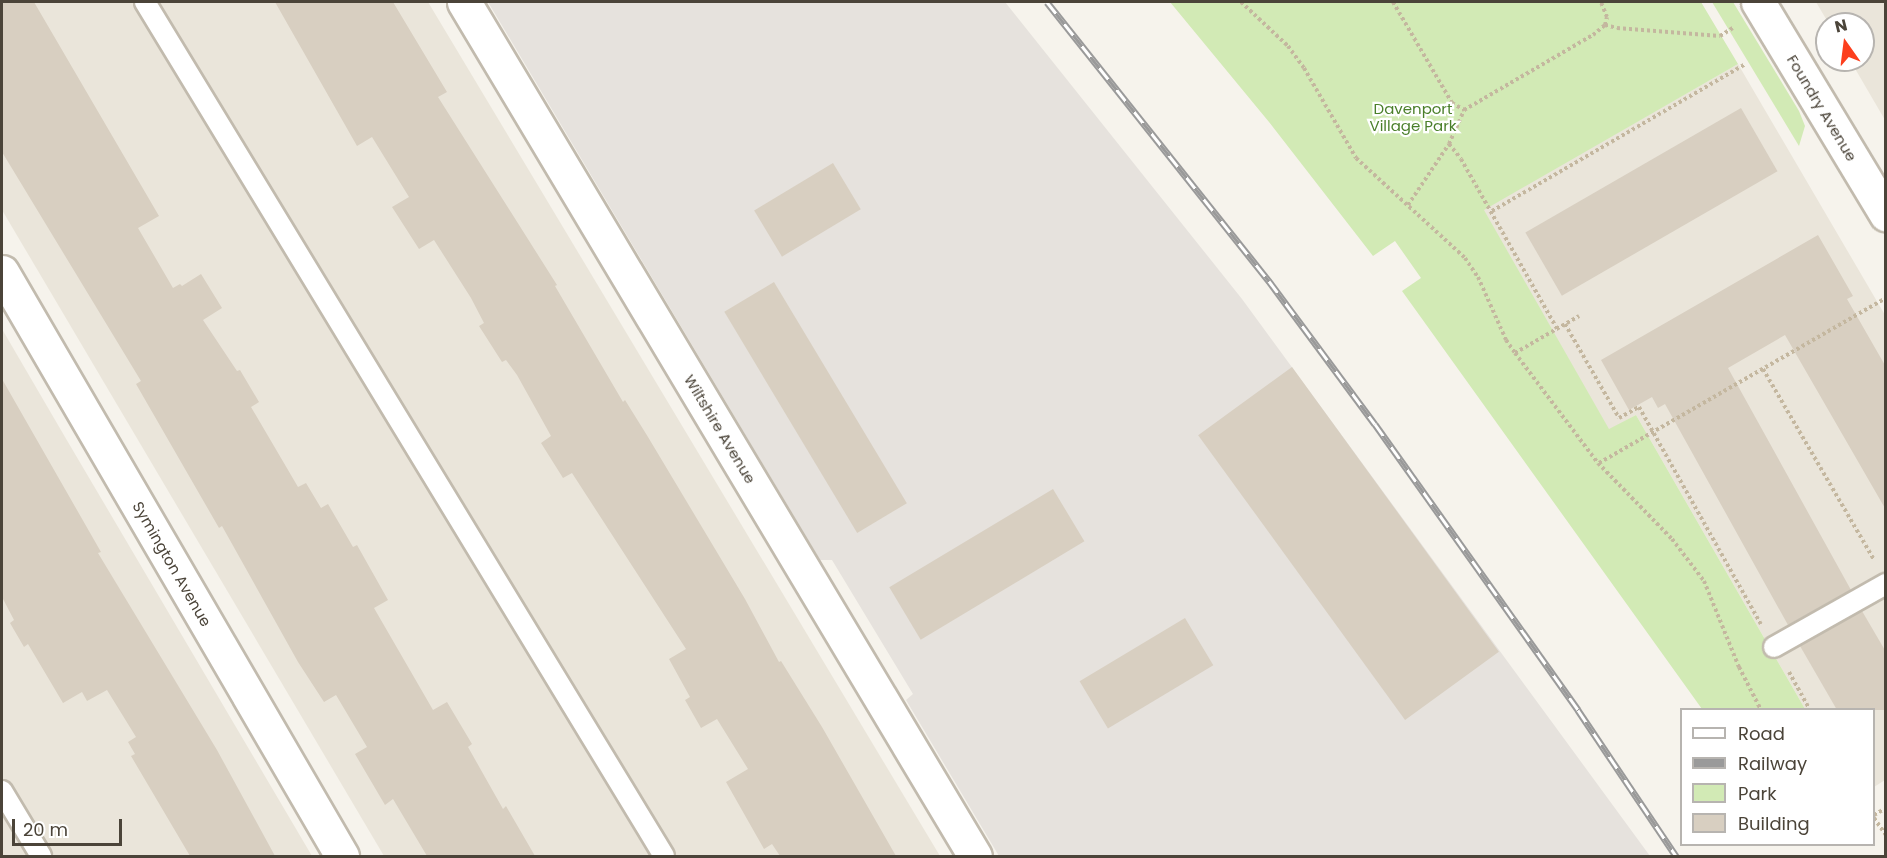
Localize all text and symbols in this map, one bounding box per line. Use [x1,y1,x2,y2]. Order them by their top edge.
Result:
north arrow [1815,12,1875,72]
text: N [1832,13,1850,39]
street label: Foundry Avenue [1783,52,1861,164]
park label: Davenport Village Park [1370,99,1456,134]
street label: Wiltshire Avenue [680,371,760,487]
street label: Symington Avenue [129,498,215,630]
legend [1680,708,1875,846]
text: Road [1738,721,1785,746]
text: Railway [1738,751,1807,776]
text: Park [1738,781,1777,806]
scale bar [15,807,124,845]
text: Building [1738,811,1810,836]
text: 20 m [23,817,68,842]

